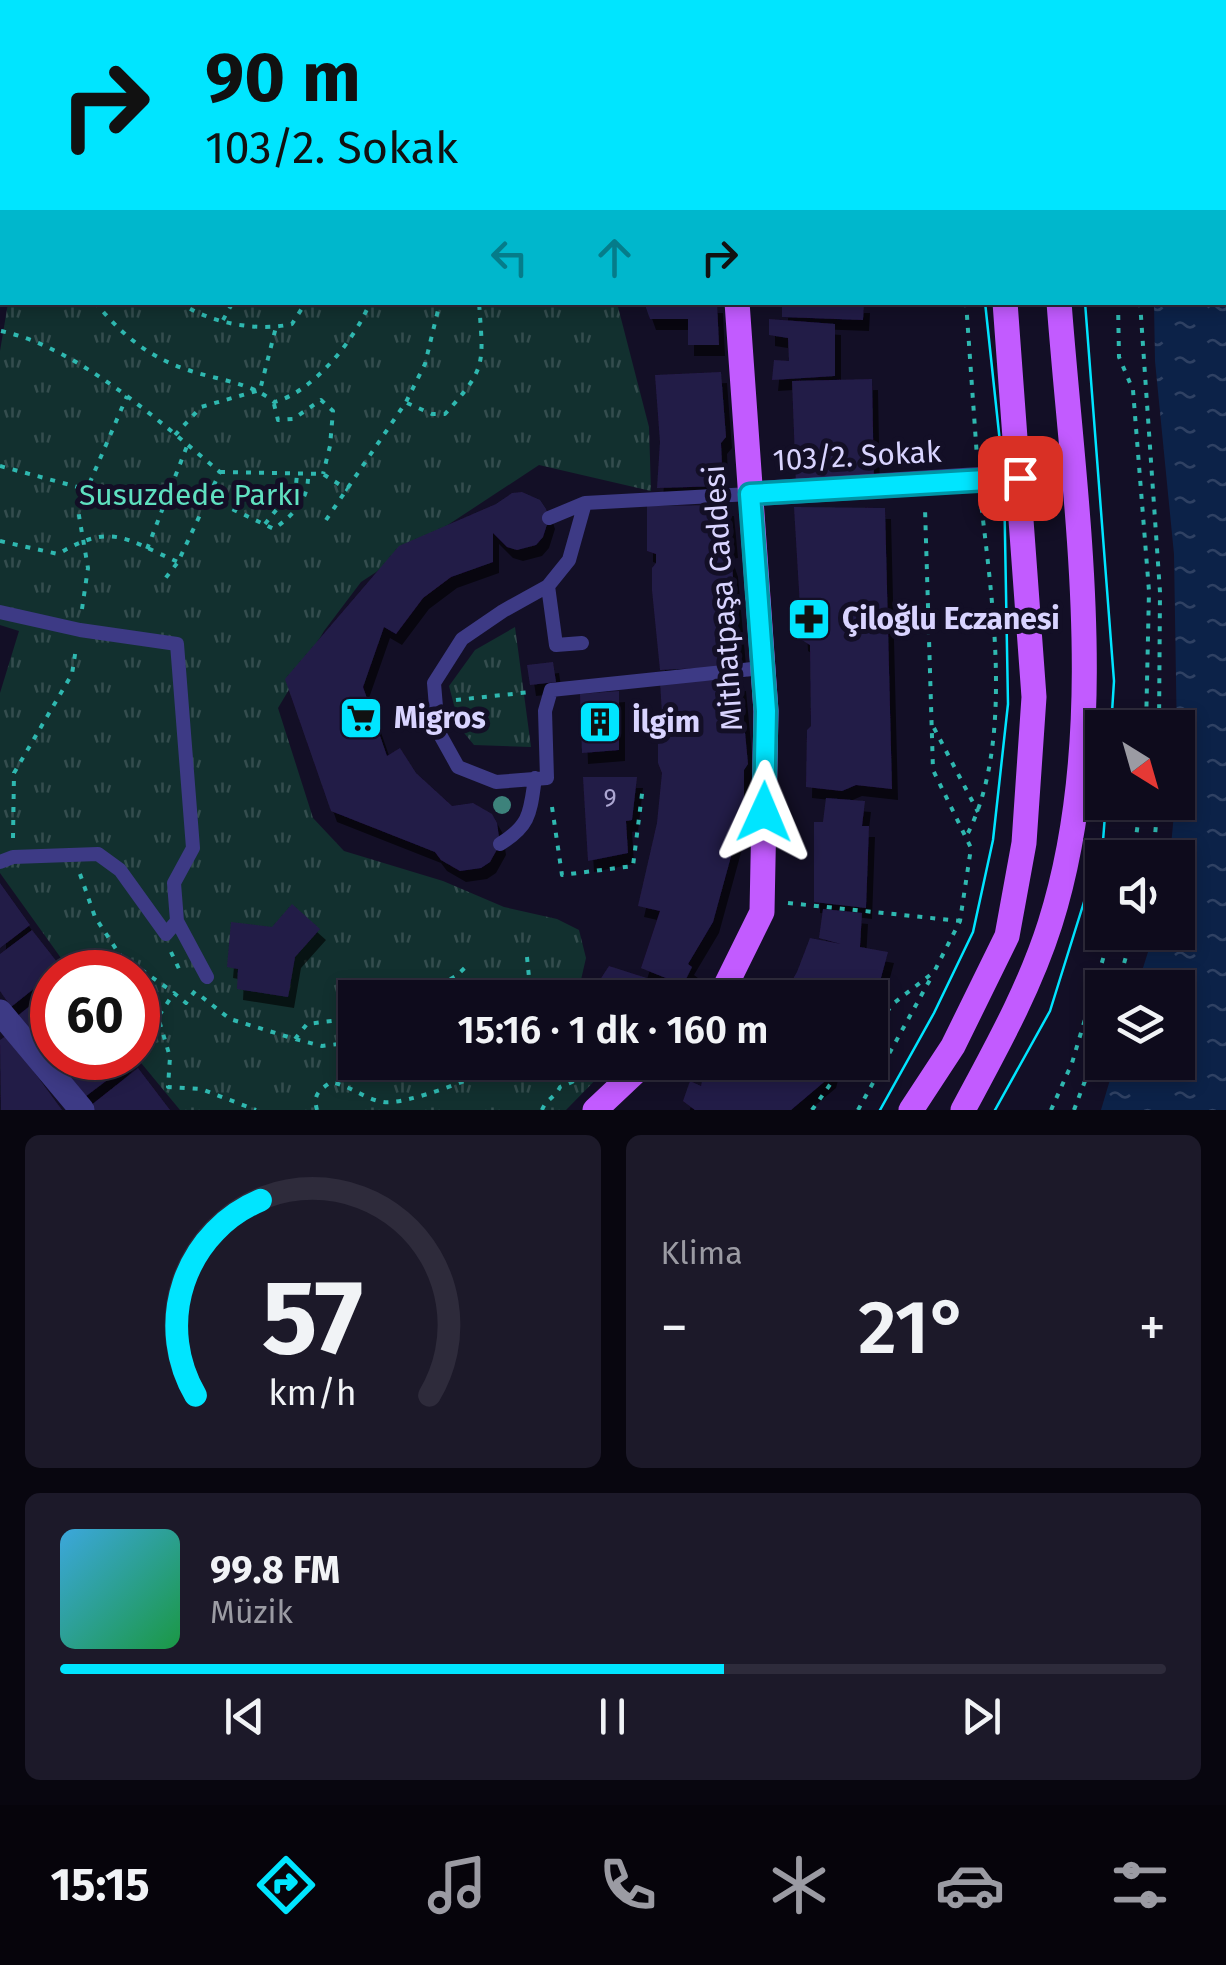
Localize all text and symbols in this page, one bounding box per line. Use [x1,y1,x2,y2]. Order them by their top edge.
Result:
text: 90 m [205,36,361,120]
icon: right [40,40,170,170]
text: 103/2. Sokak [205,121,458,175]
icon: left [482,230,537,285]
icon: ahead [587,230,642,285]
icon: right [692,230,747,285]
street label: 103/2. Sokak [772,434,943,478]
pin [978,436,1063,521]
icon: arrive [993,451,1048,506]
street label: Mithatpaşa Caddesi [696,464,750,732]
park label: Susuzdede Parkı [79,477,301,513]
pharmacy icon: Çiloğlu Eczanesi [786,596,832,642]
place label: Çiloğlu Eczanesi [842,601,1060,637]
supermarket icon: Migros [338,695,384,741]
building icon: İlgim [577,699,623,745]
place label: Migros [394,700,486,736]
place label: İlgim [632,703,700,740]
north arrow [1085,710,1195,820]
map controls [1085,710,1195,1080]
position arrow [712,760,816,864]
house number: 9 [603,784,617,814]
button: sound [1085,840,1195,950]
speed limit sign: 60 [30,950,160,1080]
button: layers [1085,970,1195,1080]
text: 15:16 · 1 dk · 160 m [458,1007,768,1053]
text: Klima [661,1234,743,1272]
text: 57 [262,1256,364,1381]
text: 21° [858,1283,968,1373]
text: − [661,1295,688,1361]
text: + [1139,1295,1166,1361]
text: km/h [269,1372,357,1414]
text: 99.8 FM [210,1547,340,1593]
text: Müzik [210,1593,293,1631]
icon: previous [217,1689,272,1744]
icon: pause [585,1689,640,1744]
icon: next [954,1689,1009,1744]
icon: directions [251,1850,321,1920]
icon: music [422,1850,492,1920]
icon: phone [593,1850,663,1920]
icon: climate [764,1850,834,1920]
icon: car [935,1850,1005,1920]
icon: filters [1105,1850,1175,1920]
text: 15:15 [50,1858,150,1912]

